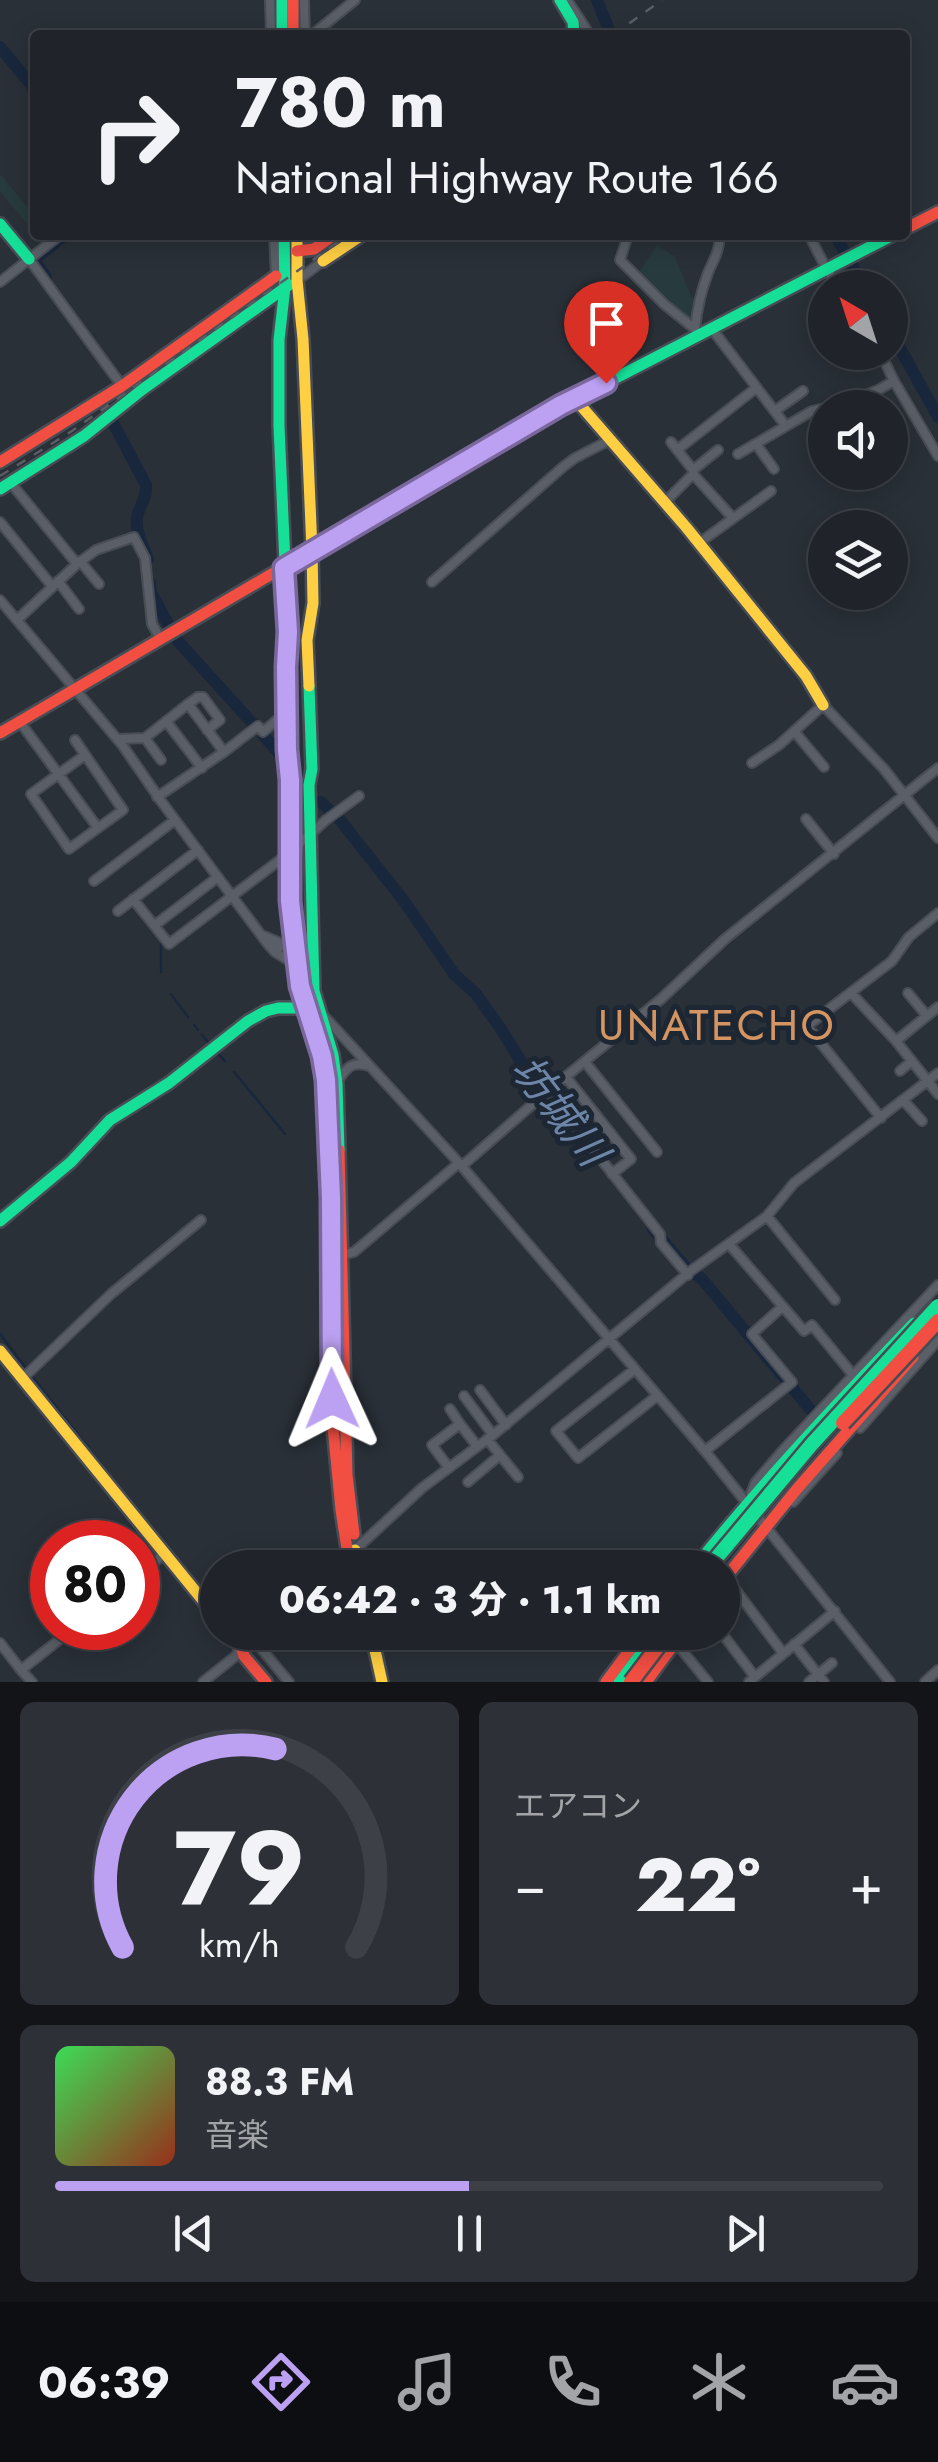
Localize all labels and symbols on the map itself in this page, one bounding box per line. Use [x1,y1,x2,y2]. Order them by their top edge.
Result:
north arrow [808,270,908,370]
pin [564,281,649,384]
district label: UNATECHO [598,995,836,1056]
water label: 坊城川 [497,1042,625,1182]
position arrow [280,1347,384,1451]
speed limit sign: 80 [30,1520,160,1650]

